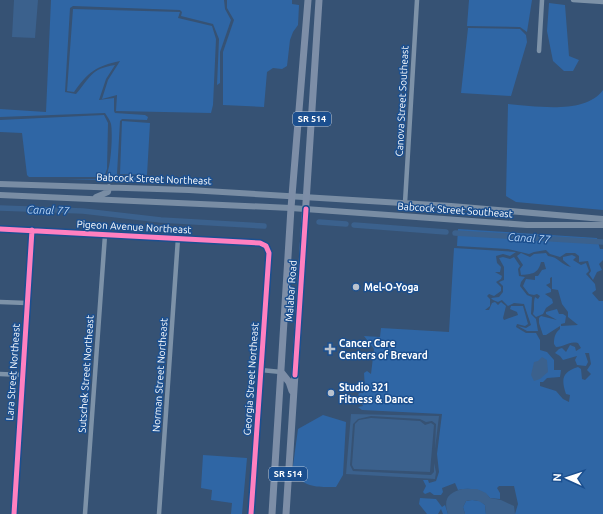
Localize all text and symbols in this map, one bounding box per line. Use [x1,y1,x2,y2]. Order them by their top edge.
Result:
street label: Canova Street Southeast [394,45,410,157]
road number: SR 514 [293,112,331,126]
street label: Babcock Street Northeast [96,171,212,187]
street label: Babcock Street Southeast [397,200,513,220]
water label: Canal 77 [26,203,70,217]
street label: Pigeon Avenue Northeast [76,219,192,236]
water label: Canal 77 [507,231,551,246]
street label: Malabar Road [283,260,299,322]
marker: Mel-O-Yoga [351,282,361,292]
place label: Mel-O-Yoga [364,282,419,293]
street label: Sutschek Street Northeast [76,315,96,433]
street label: Norman Street Northeast [151,318,169,432]
street label: Georgia Street Northeast [242,322,260,436]
street label: Lara Street Northeast [4,323,22,421]
place label: Cancer Care Centers of Brevard [339,338,428,361]
marker: Cancer Care Centers of Brevard [324,343,336,355]
place label: Studio 321 Fitness & Dance [339,382,414,405]
marker: Studio 321 Fitness & Dance [326,388,336,398]
north arrow [547,458,587,498]
road number: SR 514 [269,467,307,481]
text: N [551,473,563,482]

